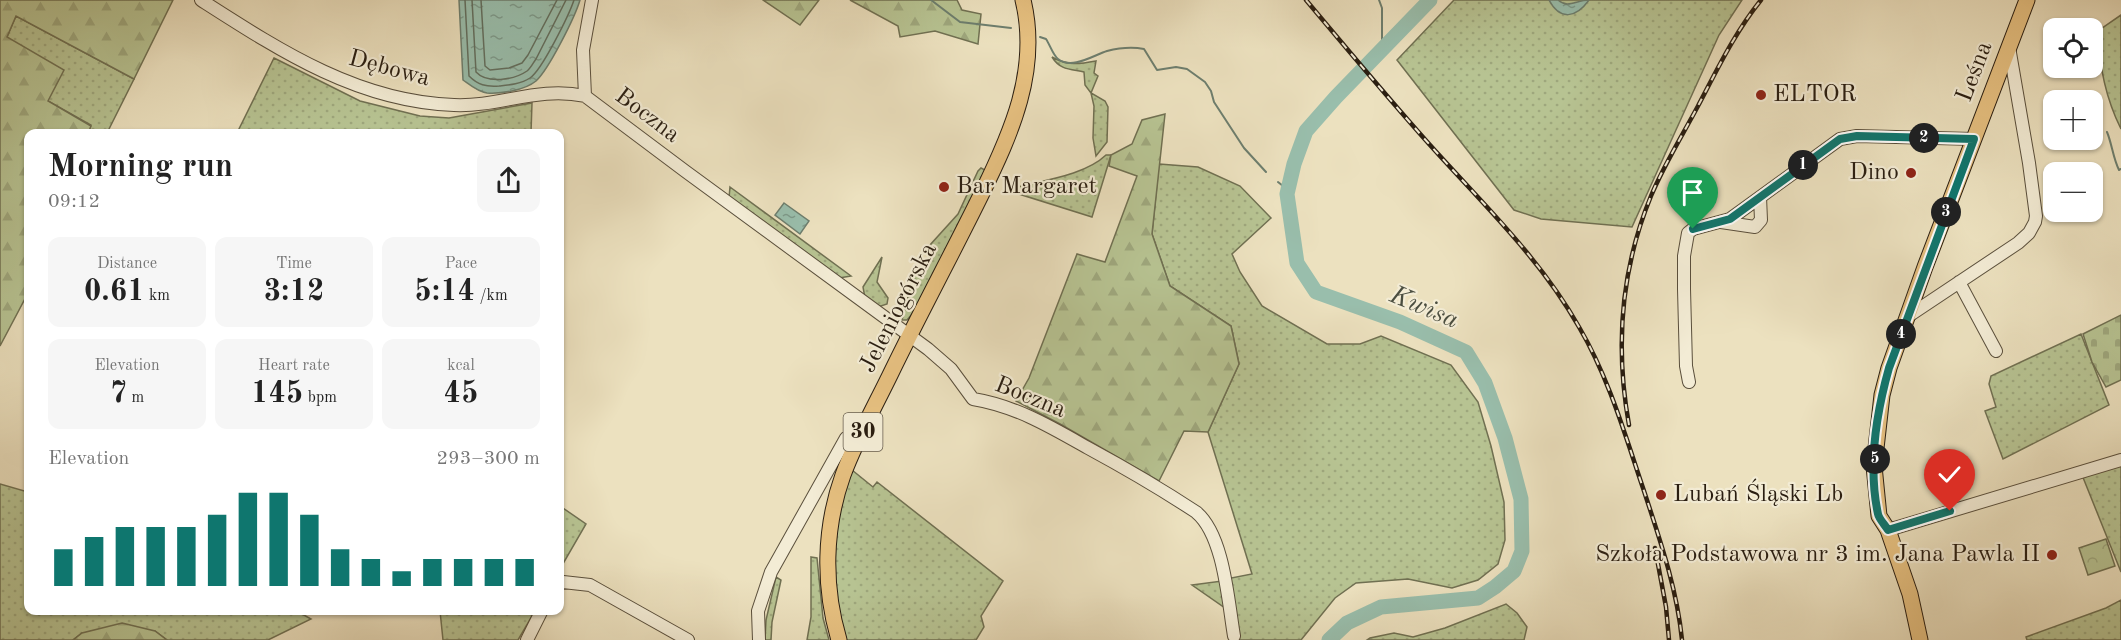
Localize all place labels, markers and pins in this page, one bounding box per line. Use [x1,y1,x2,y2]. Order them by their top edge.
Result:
place label: ELTOR [1773,83,1857,107]
marker: ELTOR [1754,88,1768,102]
pin: 2 [1909,123,1939,153]
pin: 1 [1788,150,1818,180]
place label: Dino [1849,161,1899,185]
marker: Dino [1904,166,1918,180]
pin [1667,167,1718,229]
place label: Bar Margaret [956,175,1097,199]
marker: Bar Margaret [937,180,951,194]
pin: 3 [1931,197,1961,227]
pin: 4 [1886,319,1916,349]
pin: 5 [1860,444,1890,474]
pin [1924,449,1975,511]
place label: Lubań Śląski Lb [1673,478,1843,507]
marker: Lubań Śląski Lb [1654,488,1668,502]
place label: Szkoła Podstawowa nr 3 im. Jana Pawla II [1595,543,2040,567]
marker: Szkoła Podstawowa nr 3 im. Jana Pawla II [2045,548,2059,562]

